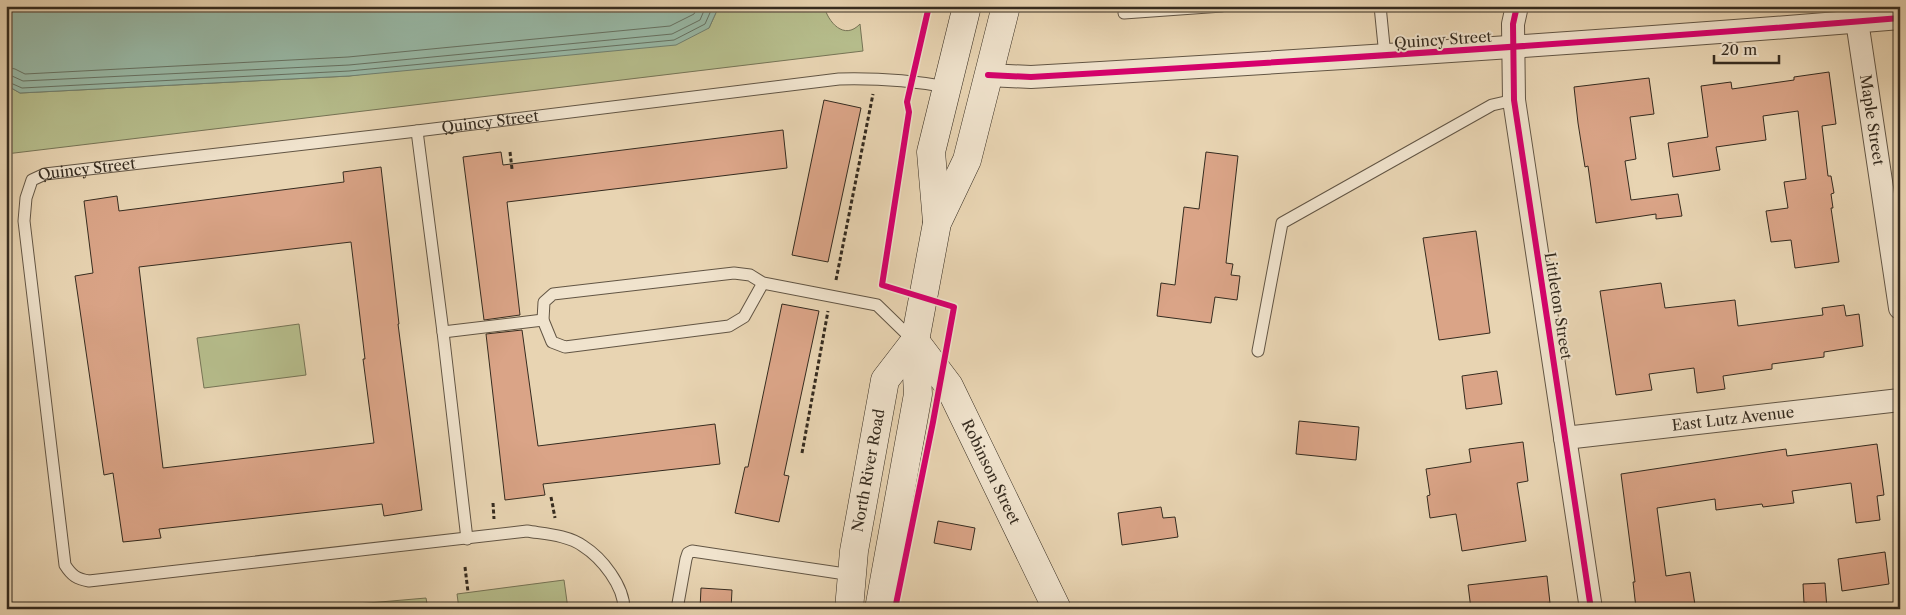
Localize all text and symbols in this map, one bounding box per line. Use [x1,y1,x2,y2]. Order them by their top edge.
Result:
street label: Quincy Street [1394,27,1493,52]
scale bar [1714,32,1778,64]
text: 20 m [1721,40,1757,59]
street label: Maple Street [1856,73,1889,167]
street label: Quincy Street [440,106,540,137]
street label: Quincy Street [35,154,137,185]
street label: Littleton Street [1541,251,1576,362]
street label: East Lutz Avenue [1671,402,1795,435]
street label: North River Road [848,407,889,534]
street label: Robinson Street [958,416,1025,528]

